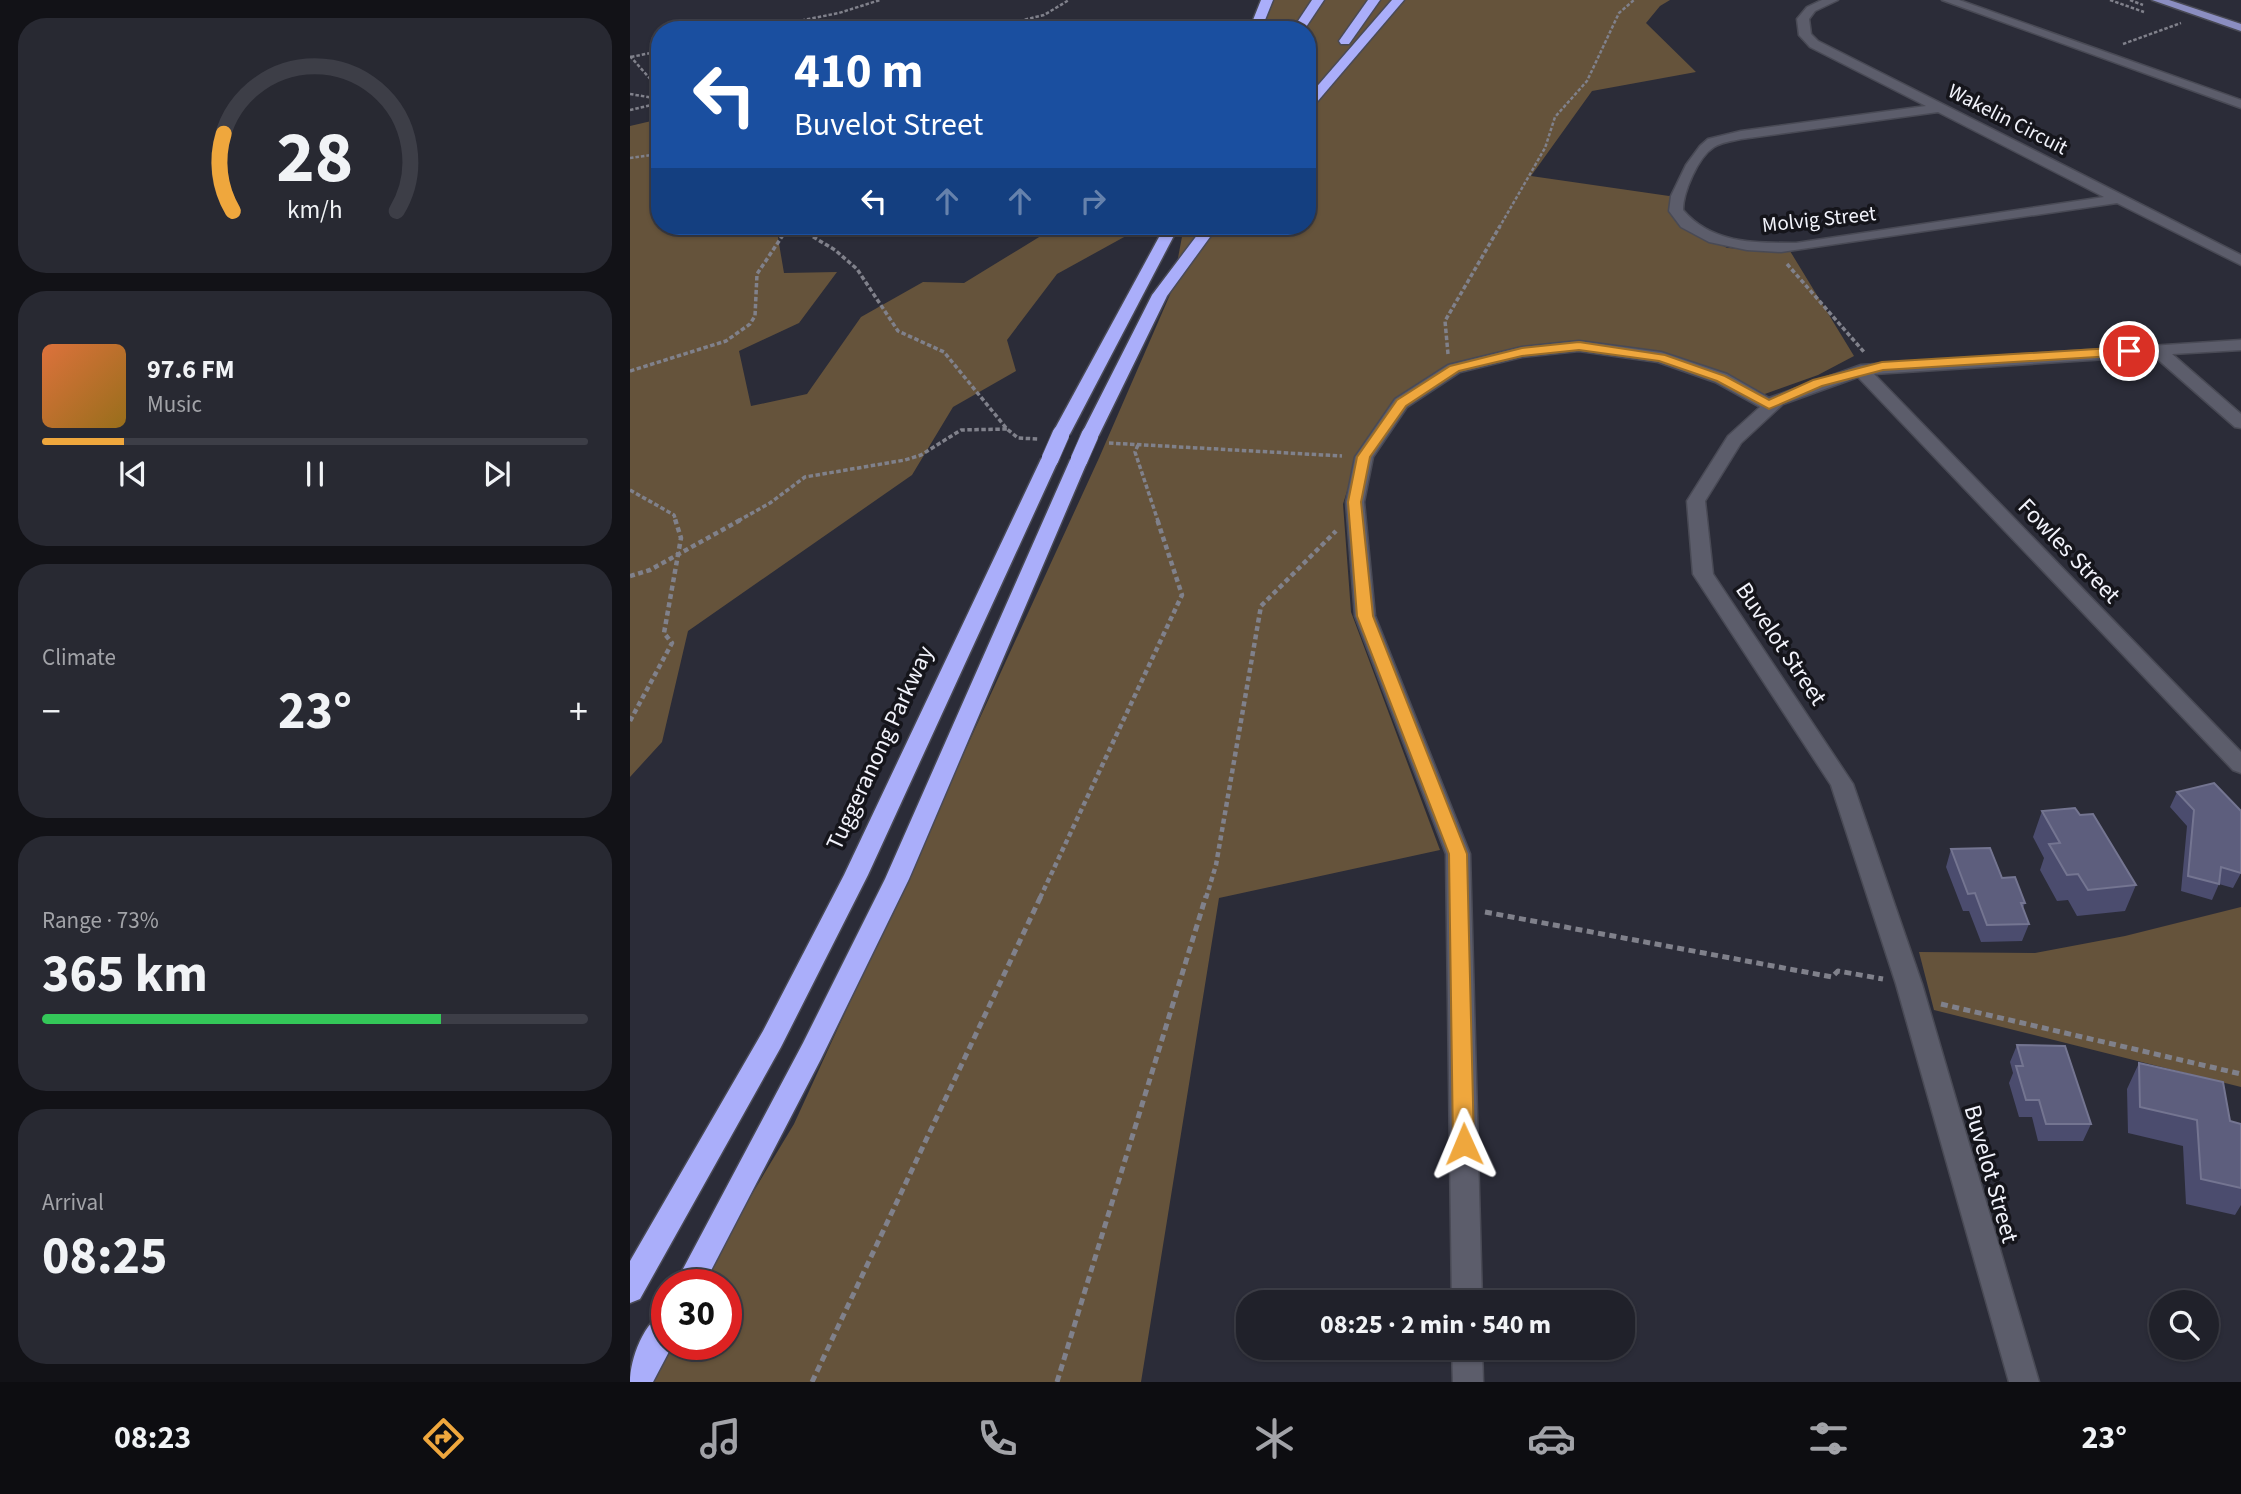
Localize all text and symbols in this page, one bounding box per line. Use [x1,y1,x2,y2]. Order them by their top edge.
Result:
text: 410 m [794,37,923,107]
icon: left [679,49,770,140]
street label: Wakelin Circuit [1943,76,2073,162]
text: Buvelot Street [794,102,983,148]
text: 28 [277,107,353,211]
icon: left [855,182,893,220]
icon: ahead [928,182,966,220]
icon: ahead [1001,182,1039,220]
icon: right [1074,182,1112,220]
text: km/h [287,192,343,228]
street label: Molvig Street [1761,198,1877,240]
pin [2099,321,2159,381]
icon: arrive [2110,332,2148,370]
text: 97.6 FM [147,351,235,388]
text: Music [147,388,202,421]
icon: previous [114,455,152,493]
icon: pause [296,455,334,493]
icon: next [478,455,516,493]
street label: Fowles Street [2010,490,2128,612]
street label: Buvelot Street [1727,575,1835,713]
street label: Tuggeranong Parkway [817,640,943,856]
text: Climate [42,641,116,674]
text: 23° [278,675,352,749]
text: − [42,685,61,739]
text: + [569,685,588,739]
text: Range · 73% [42,904,159,937]
text: 365 km [42,938,208,1012]
street label: Buvelot Street [1955,1101,2027,1247]
position arrow [1427,1107,1501,1181]
text: Arrival [42,1186,104,1219]
text: 08:25 [42,1220,167,1294]
speed limit sign: 30 [651,1269,742,1360]
map controls [2149,1290,2219,1360]
button: search [2149,1290,2219,1360]
text: 08:25 · 2 min · 540 m [1320,1306,1551,1343]
icon: directions [419,1414,468,1463]
icon: music [696,1414,745,1463]
icon: phone [973,1414,1022,1463]
icon: climate [1250,1414,1299,1463]
icon: car [1527,1414,1576,1463]
icon: filters [1804,1414,1853,1463]
text: 08:23 [114,1415,191,1461]
text: 23° [2081,1415,2127,1461]

